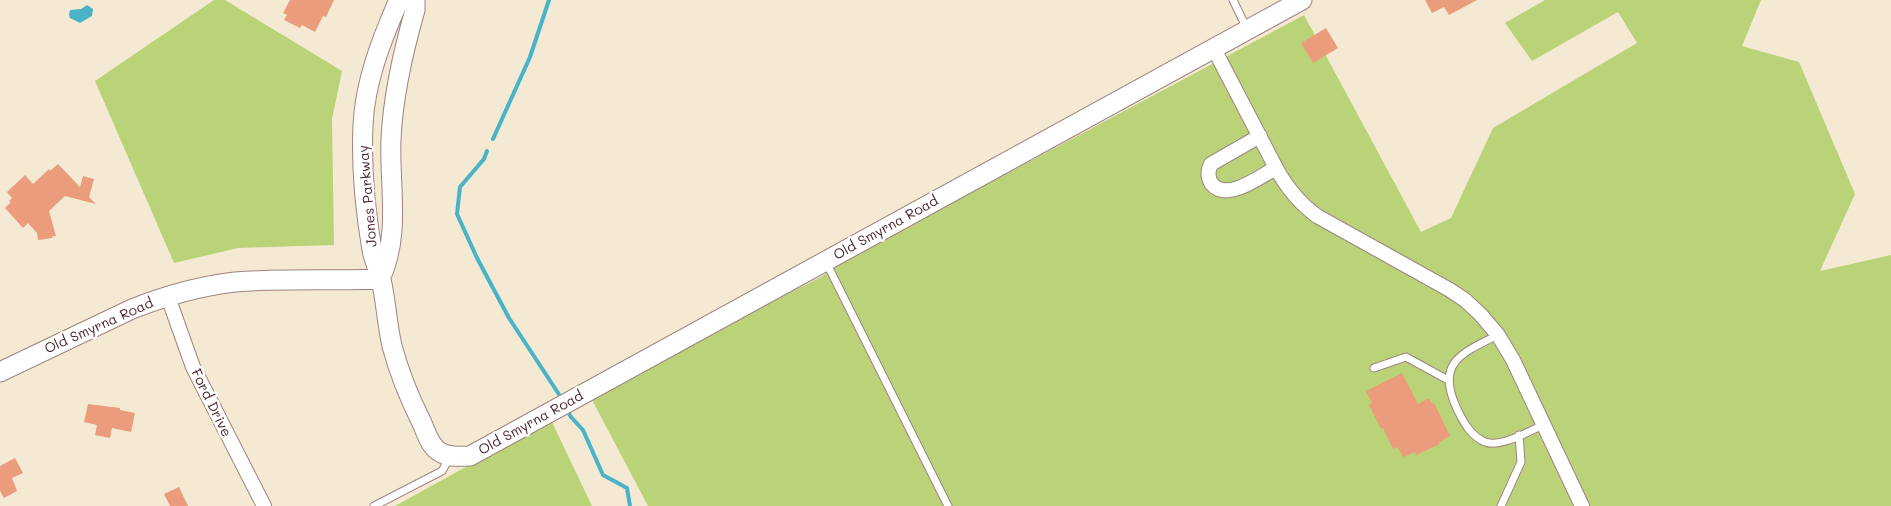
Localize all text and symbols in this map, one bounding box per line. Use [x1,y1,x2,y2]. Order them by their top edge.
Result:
street label: Jones Parkway [355,144,381,248]
street label: Old Smyrna Road [831,192,941,264]
street label: Old Smyrna Road [42,294,156,358]
street label: Ford Drive [187,366,235,440]
street label: Old Smyrna Road [476,387,586,459]

